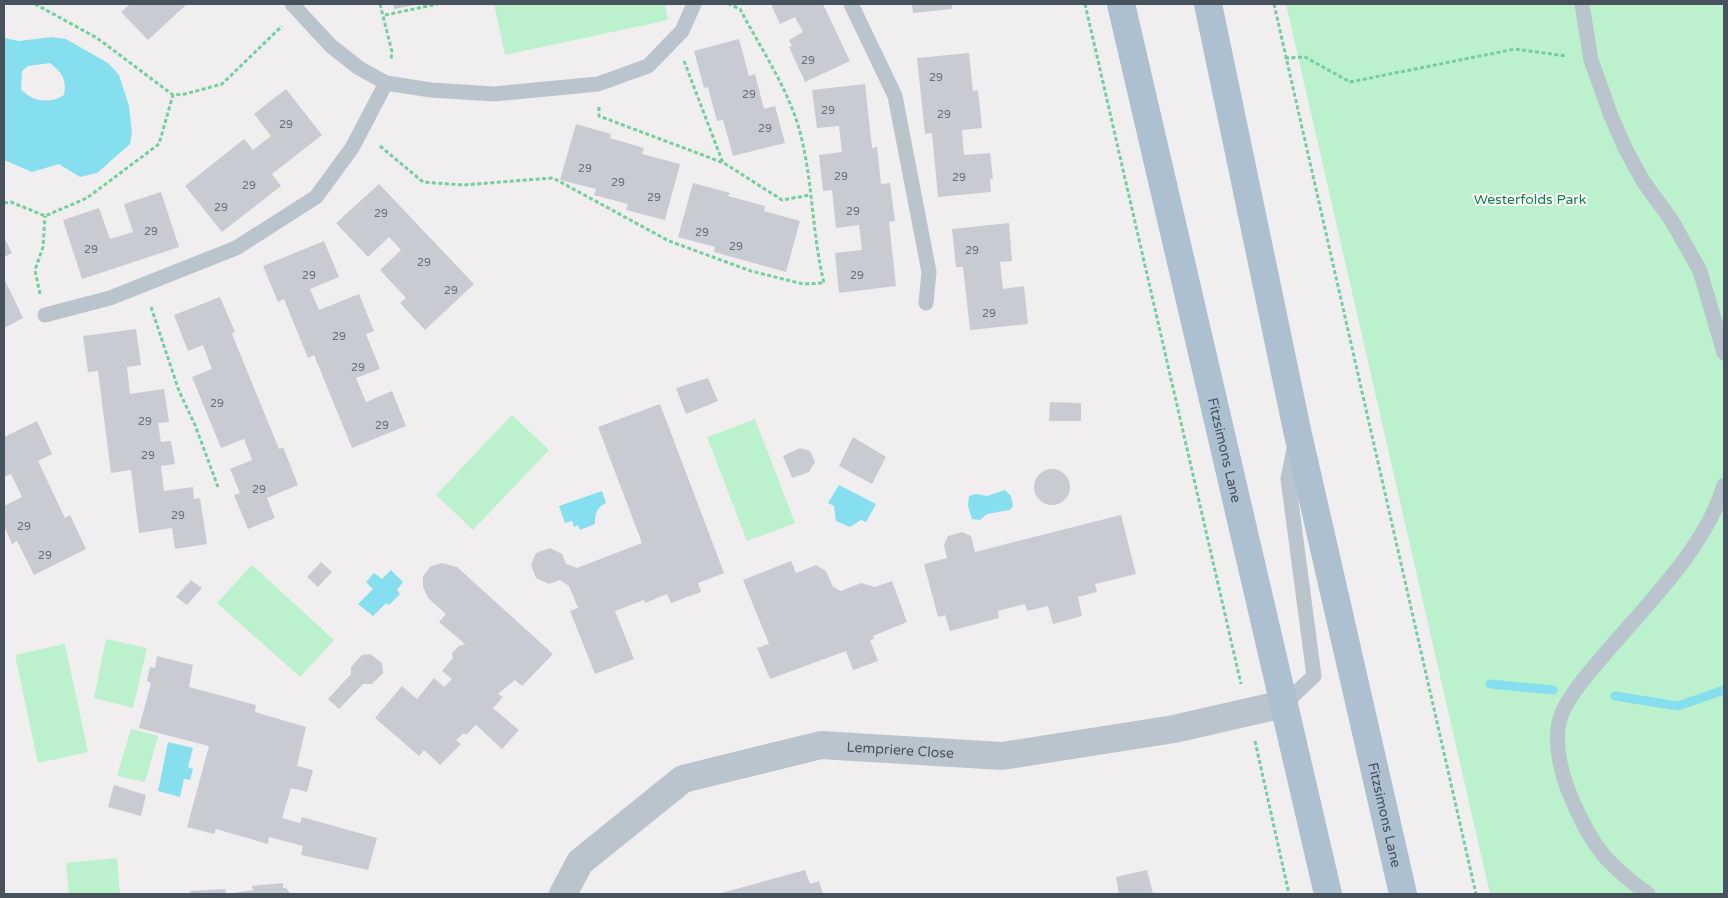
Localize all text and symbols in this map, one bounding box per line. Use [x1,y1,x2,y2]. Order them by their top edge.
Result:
house number: 29 [801,54,815,67]
house number: 29 [929,71,943,84]
house number: 29 [742,88,756,101]
house number: 29 [821,104,835,117]
house number: 29 [937,108,951,121]
house number: 29 [279,118,293,131]
house number: 29 [758,122,772,135]
house number: 29 [578,162,592,175]
house number: 29 [834,170,848,183]
house number: 29 [952,171,966,184]
house number: 29 [611,176,625,189]
house number: 29 [242,179,256,192]
house number: 29 [647,191,661,204]
park label: Westerfolds Park [1474,191,1587,208]
house number: 29 [214,201,228,214]
house number: 29 [846,205,860,218]
house number: 29 [374,207,388,220]
house number: 29 [144,225,158,238]
house number: 29 [695,226,709,239]
house number: 29 [729,240,743,253]
house number: 29 [84,243,98,256]
house number: 29 [965,244,979,257]
house number: 29 [417,256,431,269]
house number: 29 [302,269,316,282]
house number: 29 [850,269,864,282]
house number: 29 [444,284,458,297]
house number: 29 [982,307,996,320]
house number: 29 [332,330,346,343]
house number: 29 [351,361,365,374]
street label: Fitzsimons Lane [1204,396,1245,504]
house number: 29 [210,397,224,410]
house number: 29 [138,415,152,428]
house number: 29 [375,419,389,432]
house number: 29 [141,449,155,462]
house number: 29 [252,483,266,496]
house number: 29 [171,509,185,522]
house number: 29 [17,520,31,533]
house number: 29 [38,549,52,562]
street label: Lempriere Close [846,738,955,762]
street label: Fitzsimons Lane [1365,761,1405,869]

